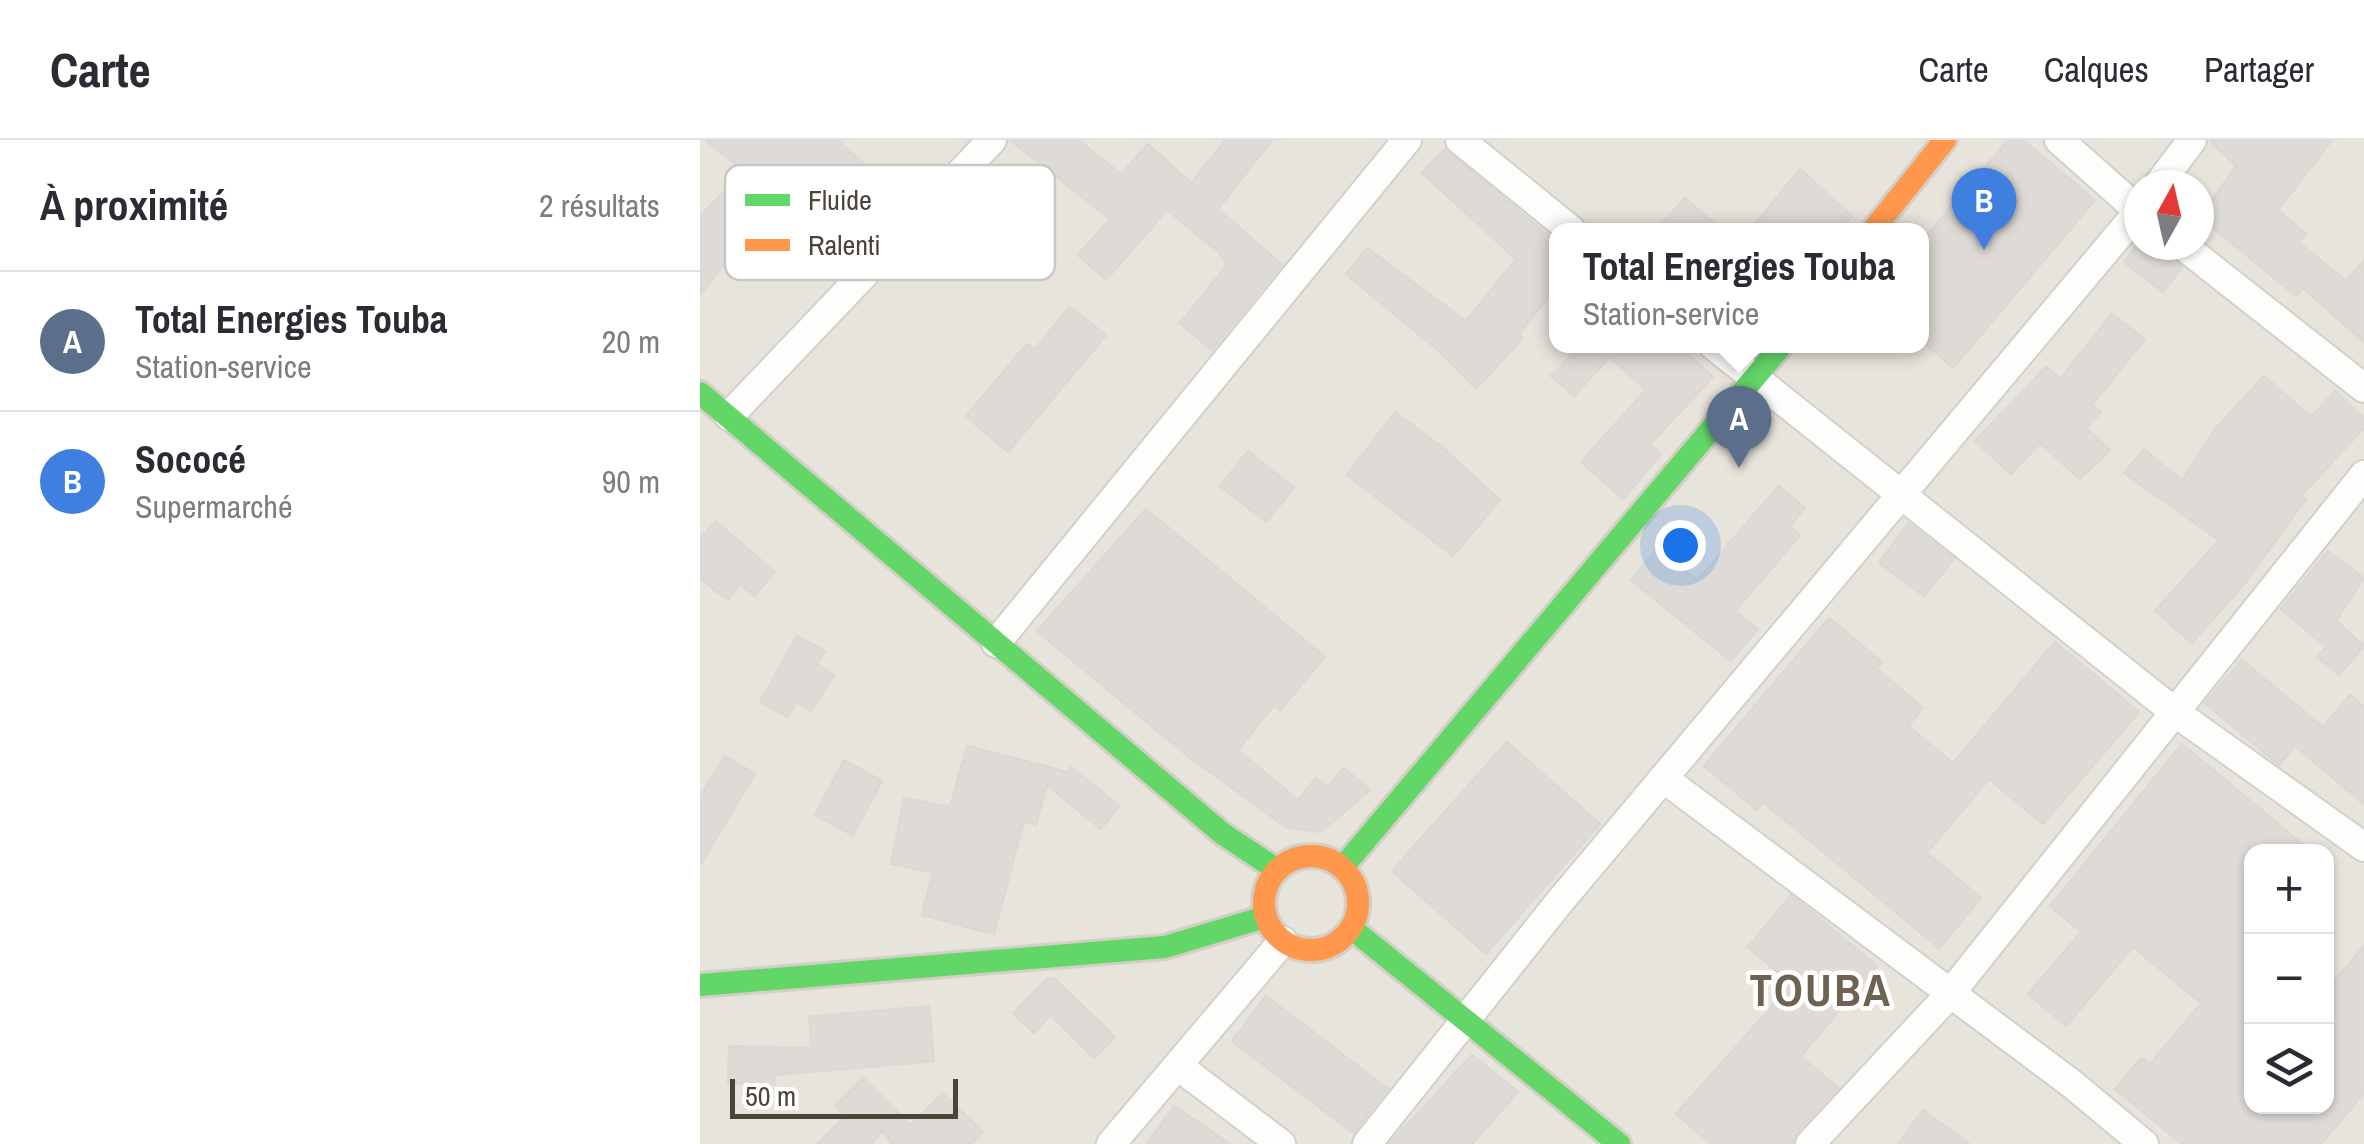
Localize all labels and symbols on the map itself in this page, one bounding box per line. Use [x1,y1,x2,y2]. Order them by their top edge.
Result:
legend [725,165,1055,280]
pin: B [1952,168,2016,250]
north arrow [2124,170,2214,260]
text: Fluide [808,181,872,219]
text: Ralenti [808,226,881,264]
pin: A [1706,385,1772,468]
your location [1655,520,1706,571]
district label: TOUBA [1749,959,1893,1020]
scale bar [730,1074,958,1118]

